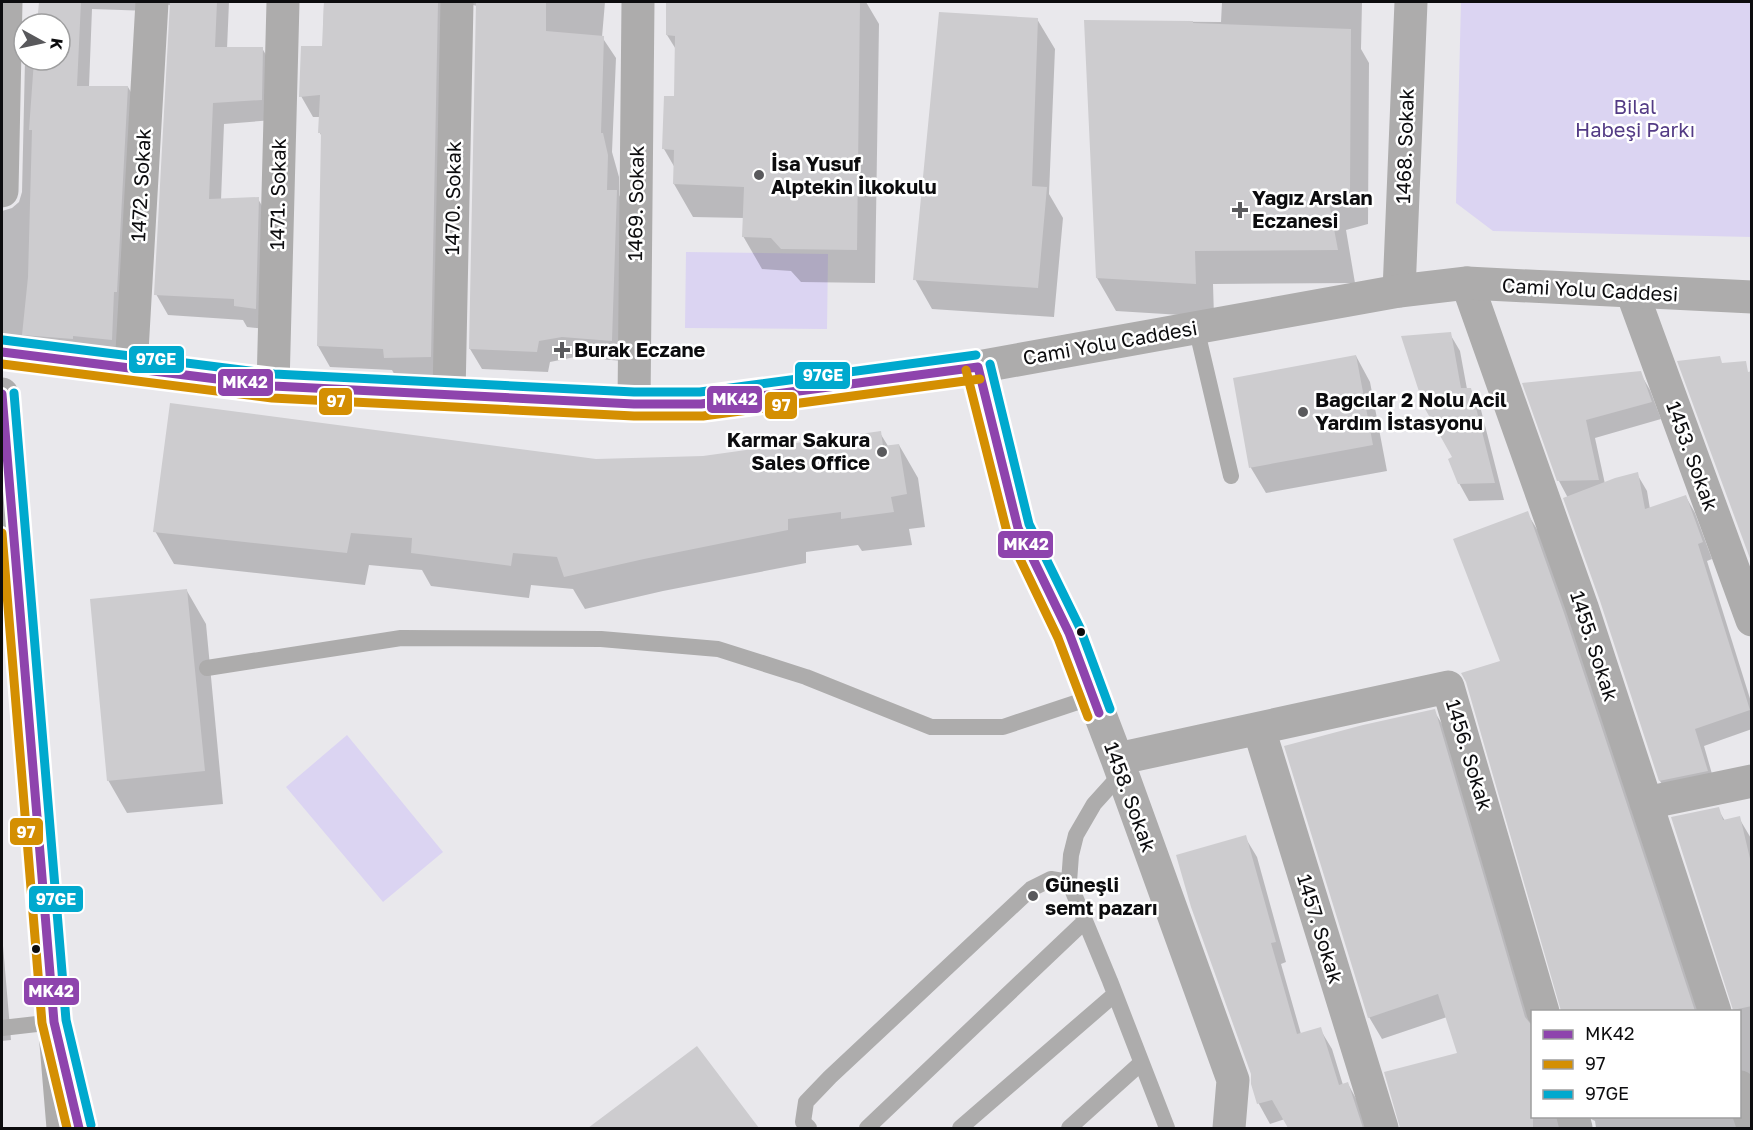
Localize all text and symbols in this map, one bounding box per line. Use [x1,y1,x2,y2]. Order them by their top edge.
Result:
north arrow [12,12,72,72]
text: K [46,37,68,52]
street label: 1468. Sokak [1390,88,1418,204]
park label: Bilal Habeşi Parkı [1575,94,1695,141]
street label: 1472. Sokak [125,128,155,242]
street label: 1471. Sokak [264,138,290,250]
street label: 1470. Sokak [439,141,465,255]
street label: 1469. Sokak [622,145,648,261]
place label: İsa Yusuf Alptekin İlkokulu [771,151,937,198]
marker: İsa Yusuf Alptekin İlkokulu [752,168,766,182]
place label: Yağız Arslan Eczanesi [1252,185,1373,232]
marker: Yağız Arslan Eczanesi [1233,203,1247,217]
street label: Cami Yolu Caddesi [1501,272,1679,306]
street label: Cami Yolu Caddesi [1021,315,1199,369]
place label: Burak Eczane [574,337,705,361]
marker: Burak Eczane [555,343,569,357]
line badge: 97GE [128,345,185,374]
text: 97GE [136,349,176,369]
line badge: 97GE [794,361,851,390]
text: 97GE [803,365,843,385]
line badge: MK42 [217,368,274,397]
text: MK42 [222,372,268,392]
line badge: MK42 [706,385,763,414]
line badge: 97 [318,387,353,416]
place label: Bağcılar 2 Nolu Acil Yardım İstasyonu [1315,387,1507,434]
text: MK42 [712,389,758,409]
text: 97 [327,391,346,411]
line badge: 97 [764,391,798,420]
text: 97 [772,395,791,415]
street label: 1453. Sokak [1662,398,1724,514]
marker: Bağcılar 2 Nolu Acil Yardım İstasyonu [1296,405,1310,419]
place label: Karmar Sakura Sales Office [727,427,870,474]
marker: Karmar Sakura Sales Office [875,445,889,459]
line badge: MK42 [997,530,1054,559]
text: MK42 [1003,534,1049,554]
street label: 1455. Sokak [1566,587,1624,704]
unlabelled marker [1075,626,1087,638]
street label: 1456. Sokak [1442,696,1498,813]
street label: 1458. Sokak [1100,738,1162,855]
line badge: 97 [9,817,44,846]
text: 97 [17,822,36,842]
street label: 1457. Sokak [1293,871,1349,987]
place label: Güneşli semt pazarı [1045,872,1157,919]
line badge: 97GE [28,885,84,913]
text: 97GE [36,889,76,909]
marker: Güneşli semt pazarı [1026,889,1040,903]
unlabelled marker [30,943,42,955]
line badge: MK42 [23,977,80,1006]
text: MK42 [28,981,74,1001]
legend [1531,1010,1741,1118]
text: MK42 [1585,1022,1634,1044]
text: 97 [1585,1052,1605,1074]
text: 97GE [1585,1082,1629,1104]

